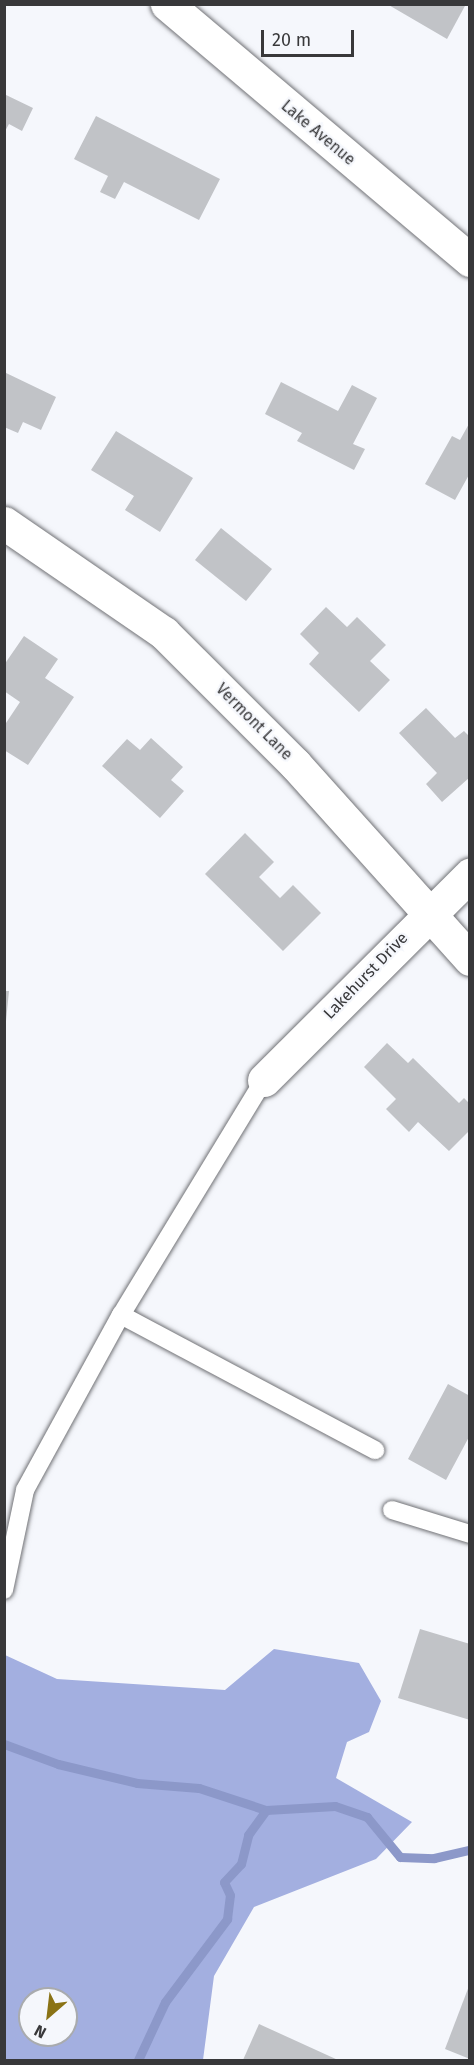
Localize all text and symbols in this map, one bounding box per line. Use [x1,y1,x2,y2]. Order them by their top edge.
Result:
scale bar [264,18,357,56]
text: 20 m [272,29,311,51]
street label: Lake Avenue [277,97,359,169]
street label: Vermont Lane [212,680,296,764]
street label: Lakehurst Drive [320,929,412,1023]
north arrow [18,1987,78,2047]
text: N [31,2021,49,2042]

